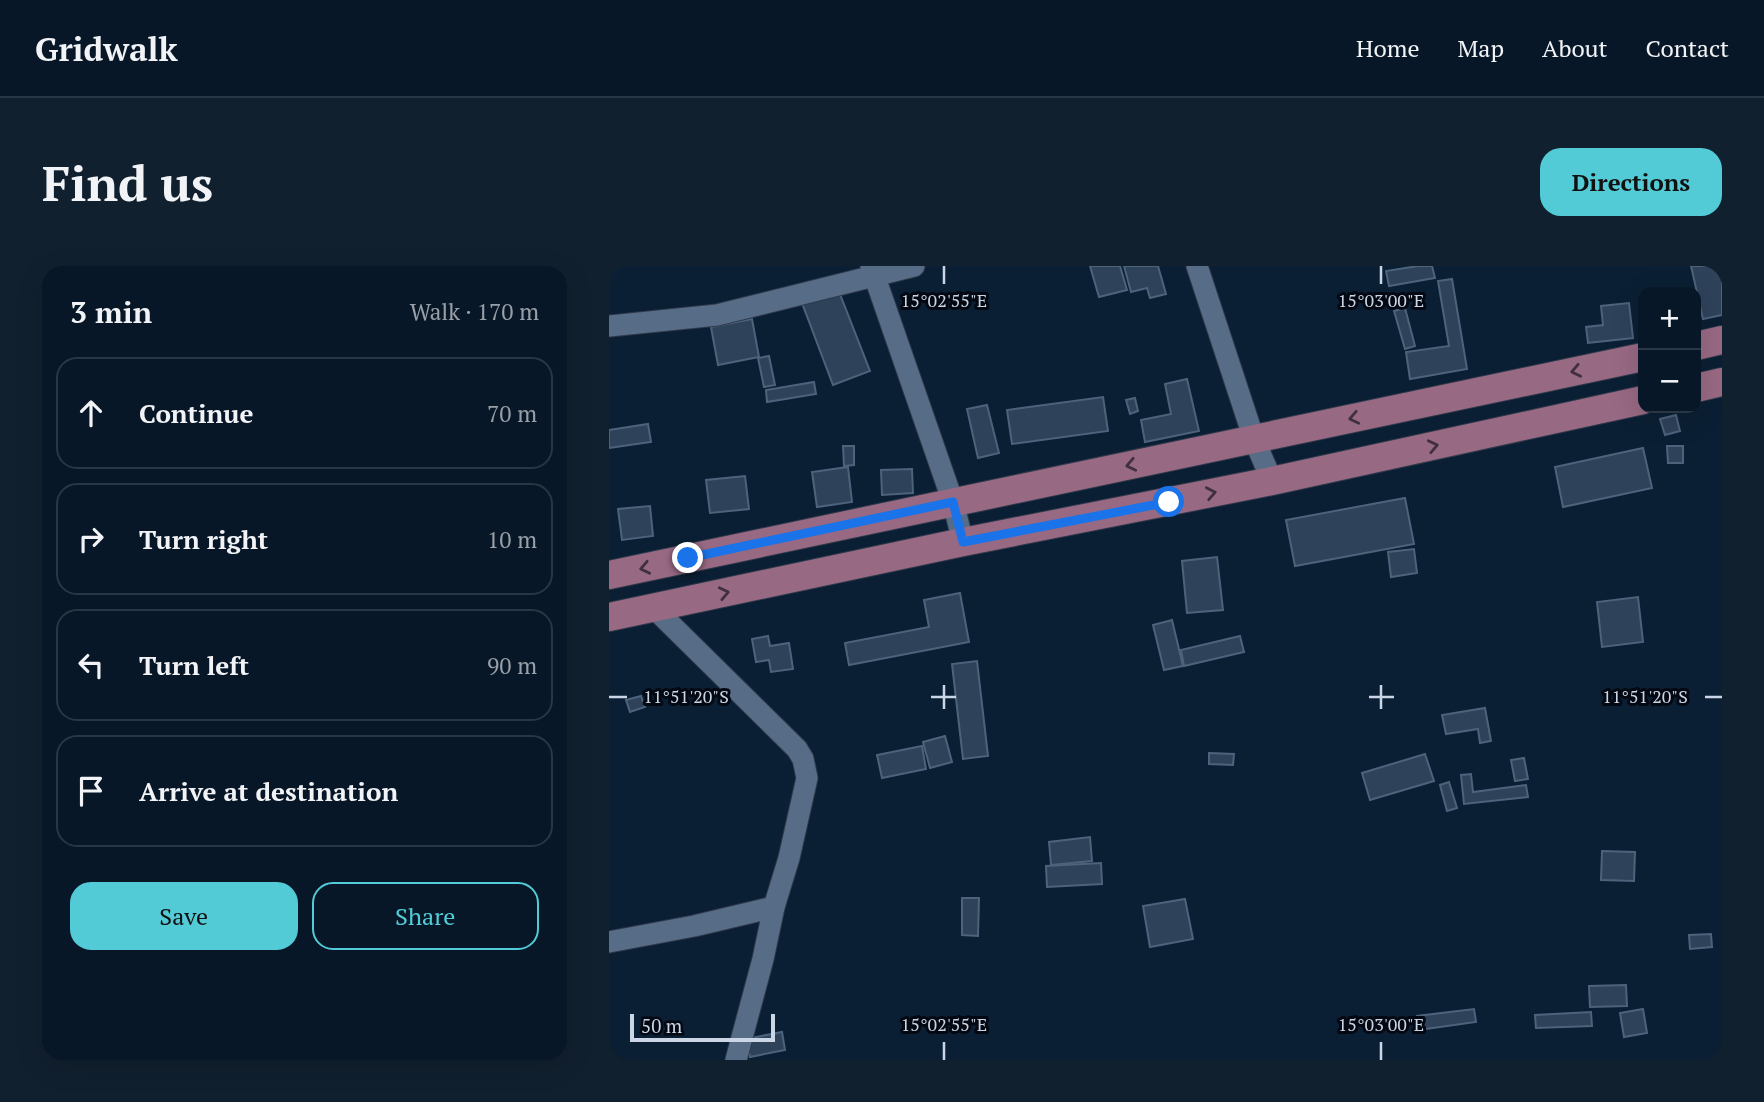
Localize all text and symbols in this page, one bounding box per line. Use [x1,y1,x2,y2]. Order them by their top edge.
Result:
text: Gridwalk [35,27,178,70]
text: Home [1356,32,1420,64]
text: Map [1458,32,1504,64]
text: About [1542,32,1608,64]
text: Contact [1646,32,1729,64]
button: Directions [1540,148,1722,216]
text: Find us [42,150,213,215]
map controls [1638,287,1701,413]
button: + [1638,287,1701,350]
text: 15°02'55"E [901,288,987,312]
text: 15°03'00"E [1338,288,1424,312]
text: 3 min [70,292,152,332]
text: Walk · 170 m [410,296,539,327]
button: − [1638,350,1701,413]
one-way arrow [1570,362,1582,377]
icon: ahead [72,394,110,432]
text: Continue [139,396,253,430]
text: 70 m [487,398,537,429]
one-way arrow [1348,409,1360,424]
one-way arrow [1427,440,1439,454]
one-way arrow [1125,456,1137,471]
route start [1153,486,1184,517]
one-way arrow [1205,487,1217,502]
icon: right [72,520,110,558]
text: Turn right [139,522,268,556]
text: 10 m [487,524,537,555]
route end [672,542,703,573]
one-way arrow [639,559,651,574]
one-way arrow [718,587,730,602]
icon: left [72,646,110,684]
text: Turn left [139,648,249,682]
text: 90 m [487,650,537,681]
text: 11°51'20"S [643,684,729,708]
text: 11°51'20"S [1602,684,1688,708]
icon: arrive [72,772,110,810]
text: Arrive at destination [139,774,398,808]
button: Save [70,882,298,950]
button: Share [312,882,539,950]
scale bar [630,1011,775,1043]
text: 15°02'55"E [901,1012,987,1036]
text: 15°03'00"E [1338,1012,1424,1036]
text: 50 m [641,1013,682,1038]

